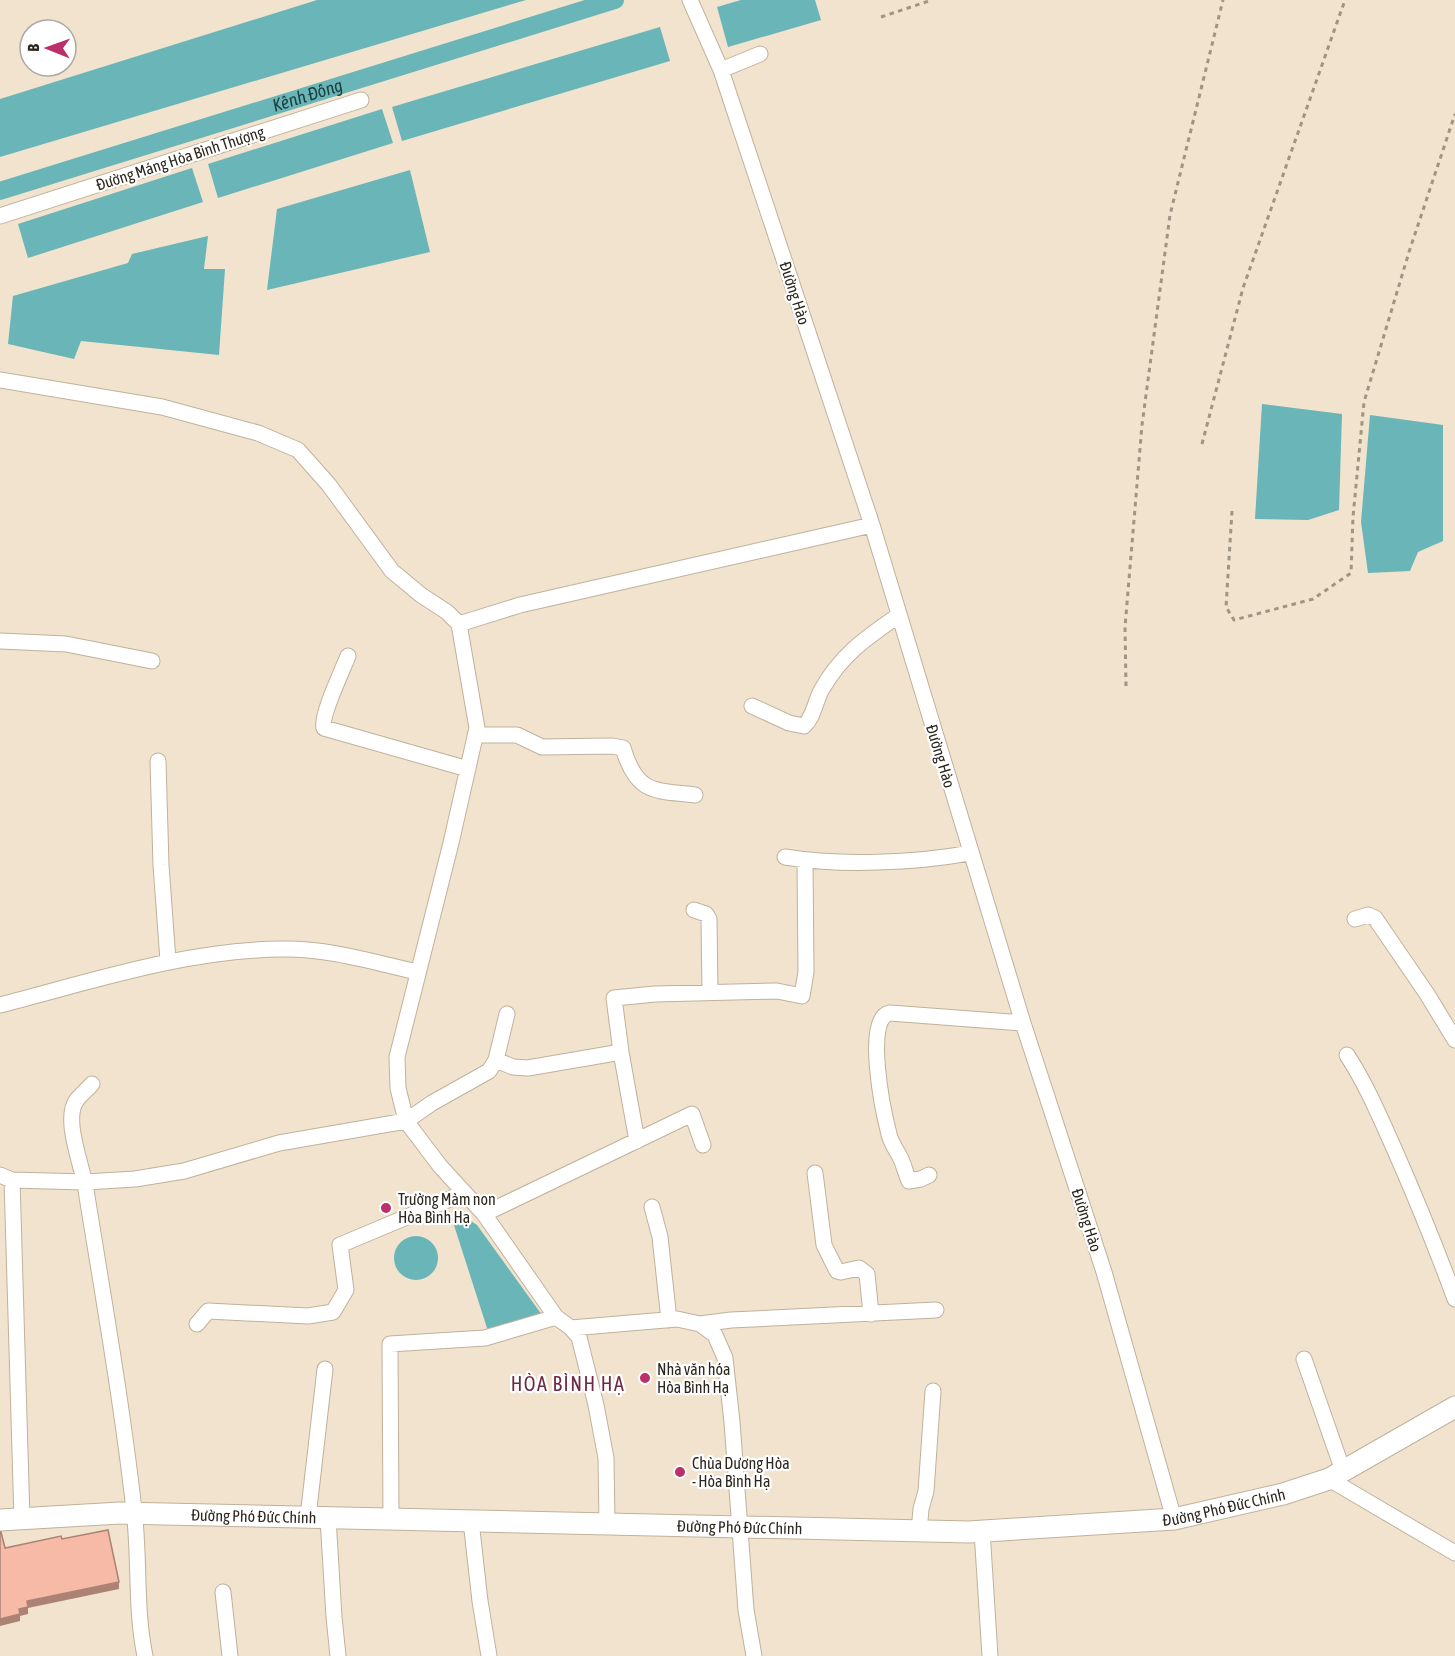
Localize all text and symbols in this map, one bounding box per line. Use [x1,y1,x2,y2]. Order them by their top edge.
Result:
north arrow [18,18,78,78]
text: B [24,43,42,52]
water label: Kênh Đông [270,74,345,116]
street label: Đường Máng Hòa Bình Thượng [94,122,267,195]
street label: Đường Hào [775,259,814,327]
street label: Đường Hào [922,722,959,790]
street label: Đường Hào [1067,1186,1106,1254]
place label: Trường Màm non Hòa Bình Hạ [398,1190,496,1226]
marker: Trường Màm non Hòa Bình Hạ [379,1201,393,1215]
place label: Nhà văn hóa Hòa Bình Hạ [657,1360,730,1396]
marker: Nhà văn hóa Hòa Bình Hạ [638,1371,652,1385]
district label: HÒA BÌNH HẠ [511,1372,625,1395]
place label: Chùa Dương Hòa - Hòa Bình Hạ [692,1454,790,1490]
marker: Chùa Dương Hòa - Hòa Bình Hạ [673,1465,687,1479]
street label: Đường Phó Đức Chính [1162,1485,1287,1529]
street label: Đường Phó Đức Chính [191,1506,317,1526]
street label: Đường Phó Đức Chính [677,1516,803,1537]

